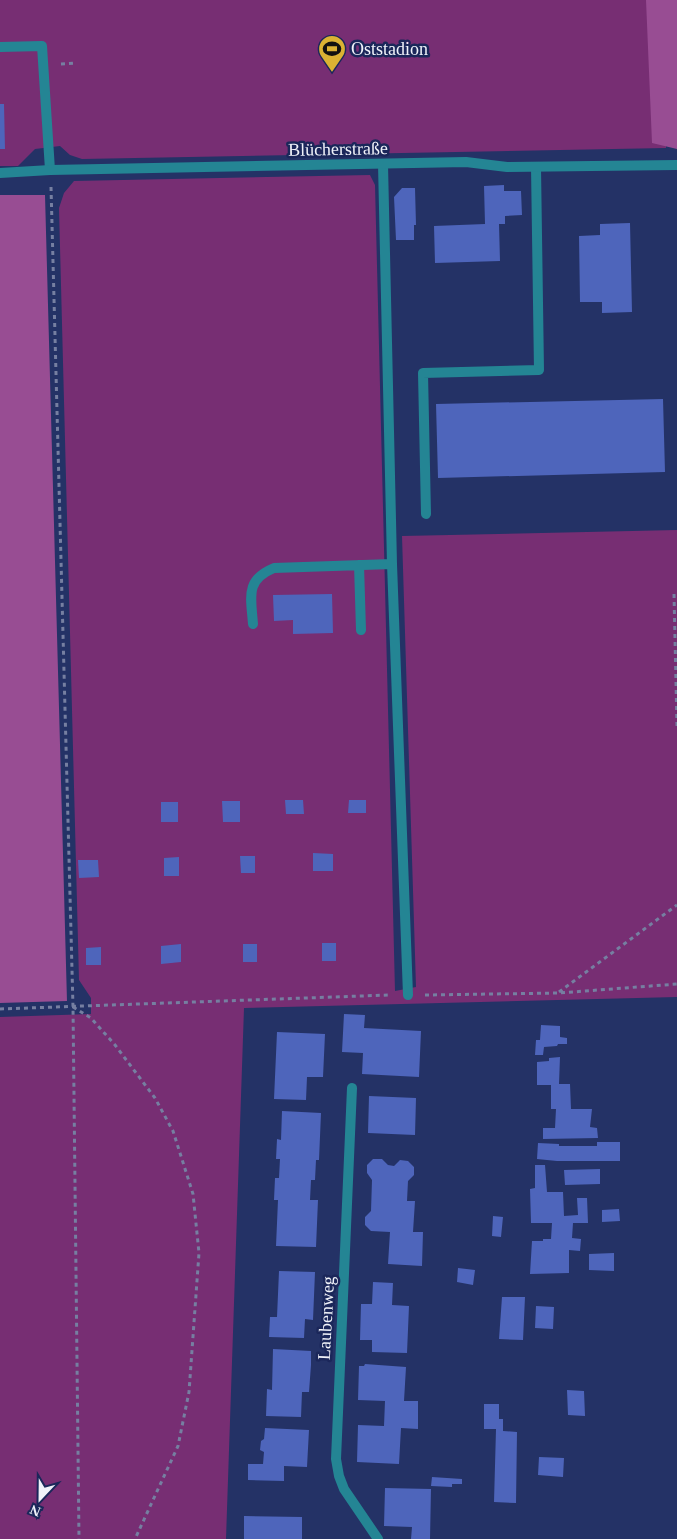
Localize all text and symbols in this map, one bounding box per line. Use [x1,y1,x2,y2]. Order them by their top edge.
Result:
sports icon: Oststadion [317,34,347,73]
place label: Oststadion [351,39,428,59]
street label: Blücherstraße [288,138,388,160]
street label: Laubenweg [314,1276,338,1360]
north arrow [15,1474,65,1524]
text: N [28,1502,43,1519]

